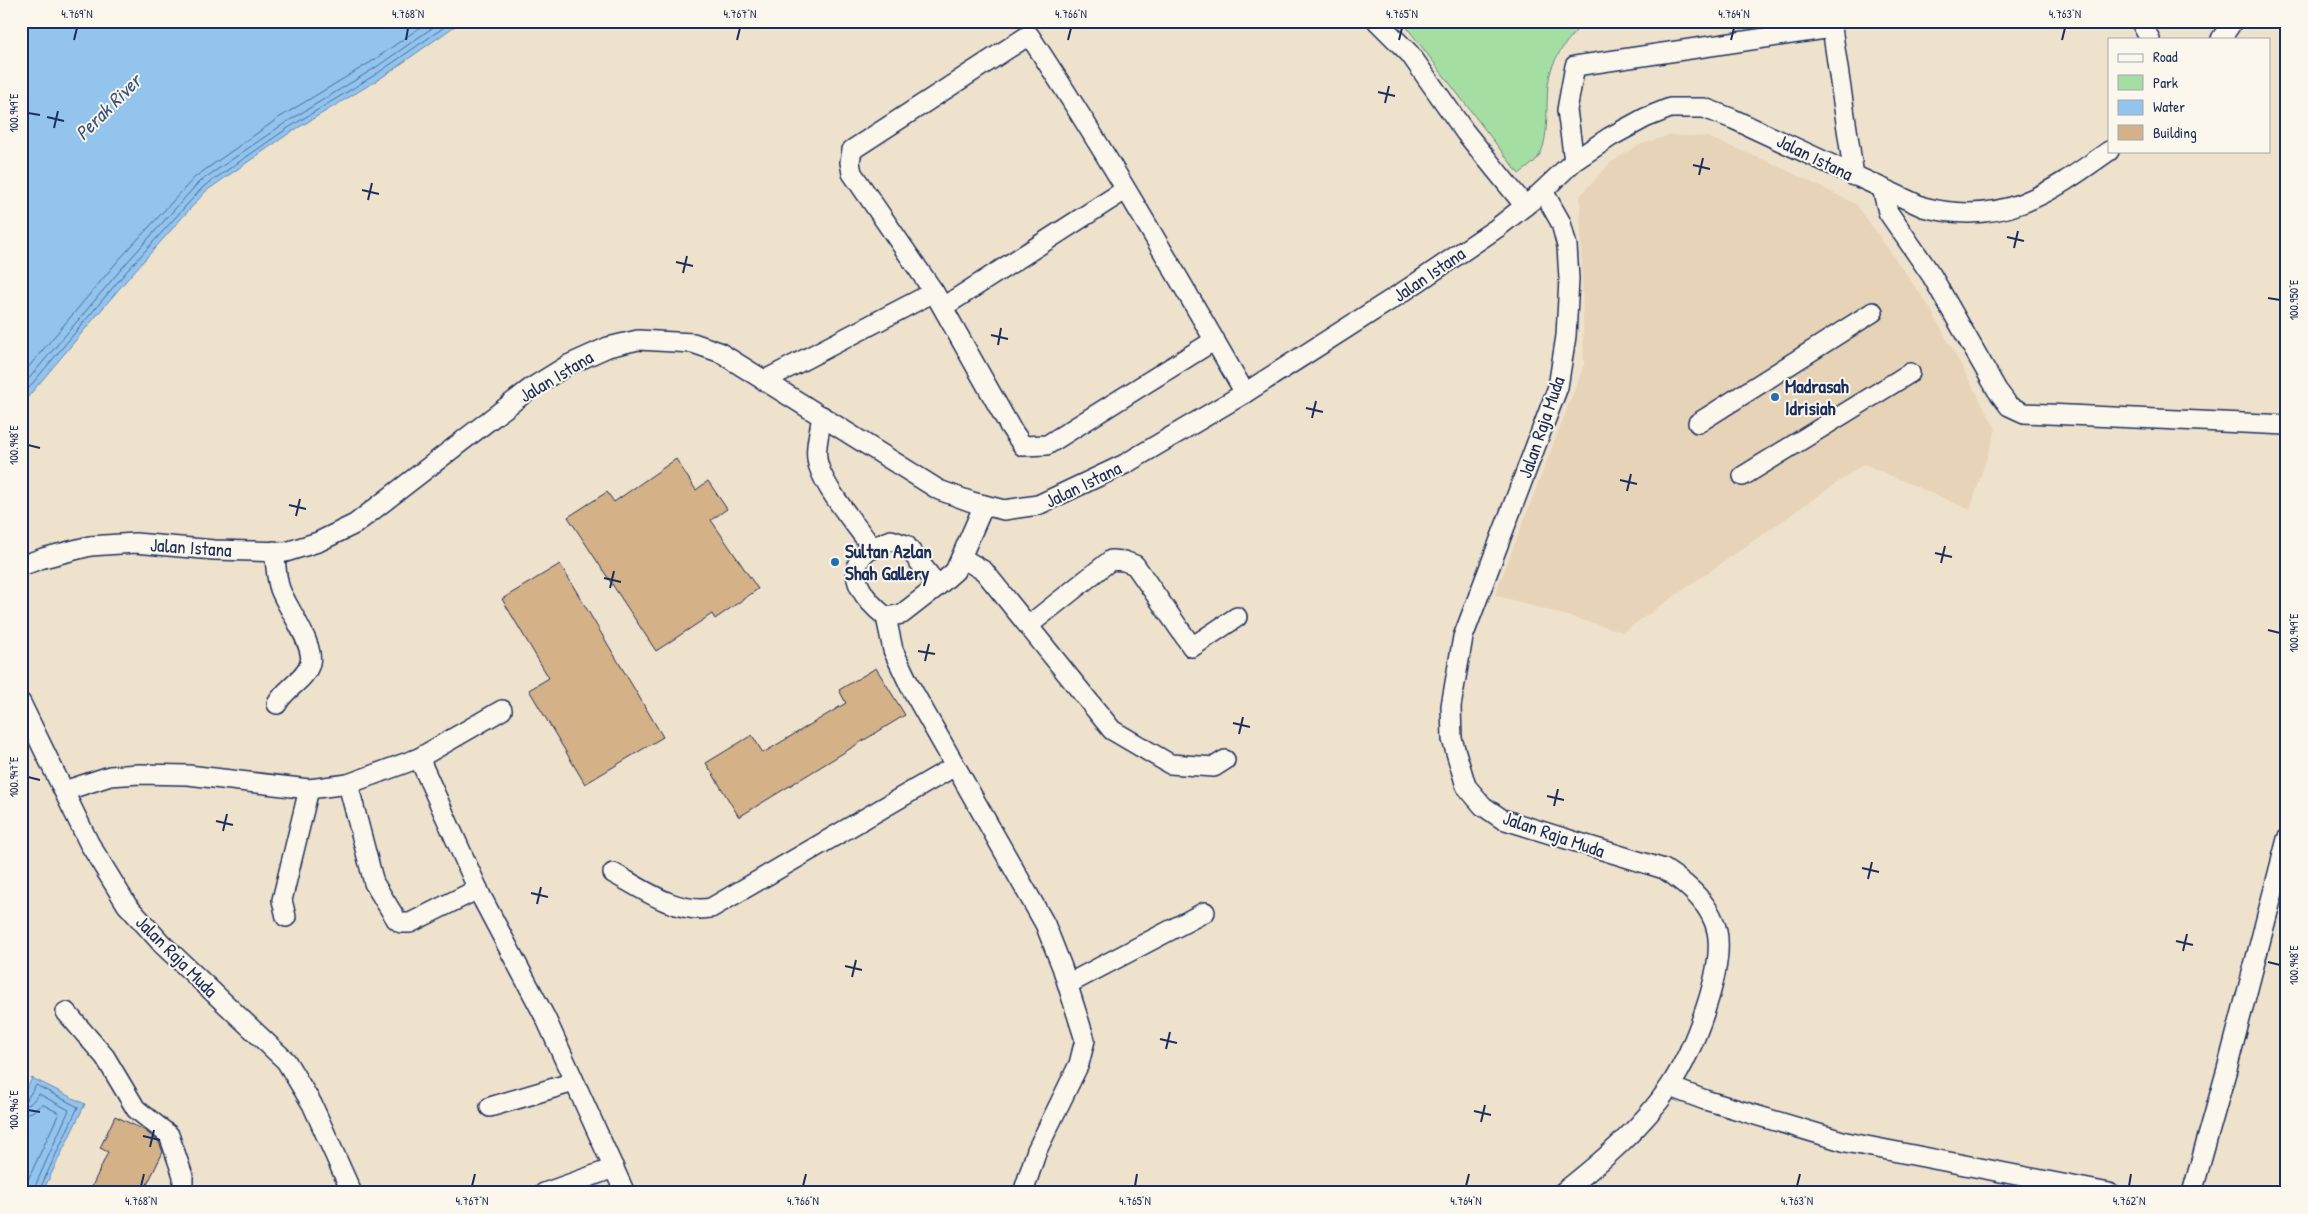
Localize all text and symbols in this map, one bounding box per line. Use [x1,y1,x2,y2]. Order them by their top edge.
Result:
text: 4.769°N [61,5,93,22]
text: 4.768°N [392,5,424,22]
text: 4.767°N [724,5,756,22]
text: 4.766°N [1055,5,1087,22]
text: 4.765°N [1386,5,1418,22]
text: 4.764°N [1718,5,1750,22]
text: 4.763°N [2049,5,2081,22]
legend [2108,38,2270,152]
text: Road [2153,46,2178,67]
water label: Perak River [69,66,148,146]
text: Park [2153,72,2178,93]
text: 100.949°E [5,93,22,133]
text: Water [2153,96,2185,117]
text: Building [2153,122,2197,143]
street label: Jalan Istana [1773,127,1858,187]
street label: Jalan Istana [1388,240,1471,308]
text: 100.950°E [2285,279,2302,320]
street label: Jalan Istana [514,344,598,408]
street label: Jalan Raja Muda [1511,372,1571,481]
place label: Madrasah Idrisiah [1785,373,1849,421]
marker: Madrasah Idrisiah [1769,391,1781,403]
text: 100.948°E [5,424,22,465]
street label: Jalan Istana [1041,454,1126,514]
street label: Jalan Istana [149,531,233,563]
place label: Sultan Azlan Shah Gallery [845,538,932,587]
marker: Sultan Azlan Shah Gallery [829,556,841,568]
text: 100.949°E [2285,613,2302,653]
text: 100.947°E [5,756,22,797]
street label: Jalan Raja Muda [1500,804,1609,864]
street label: Jalan Raja Muda [130,909,224,1003]
text: 100.948°E [2285,944,2302,985]
text: 100.946°E [5,1090,22,1130]
text: 4.768°N [125,1192,157,1209]
text: 4.767°N [456,1192,488,1209]
text: 4.766°N [787,1192,819,1209]
text: 4.765°N [1119,1192,1151,1209]
text: 4.764°N [1450,1192,1482,1209]
text: 4.763°N [1781,1192,1813,1209]
text: 4.762°N [2113,1192,2145,1209]

